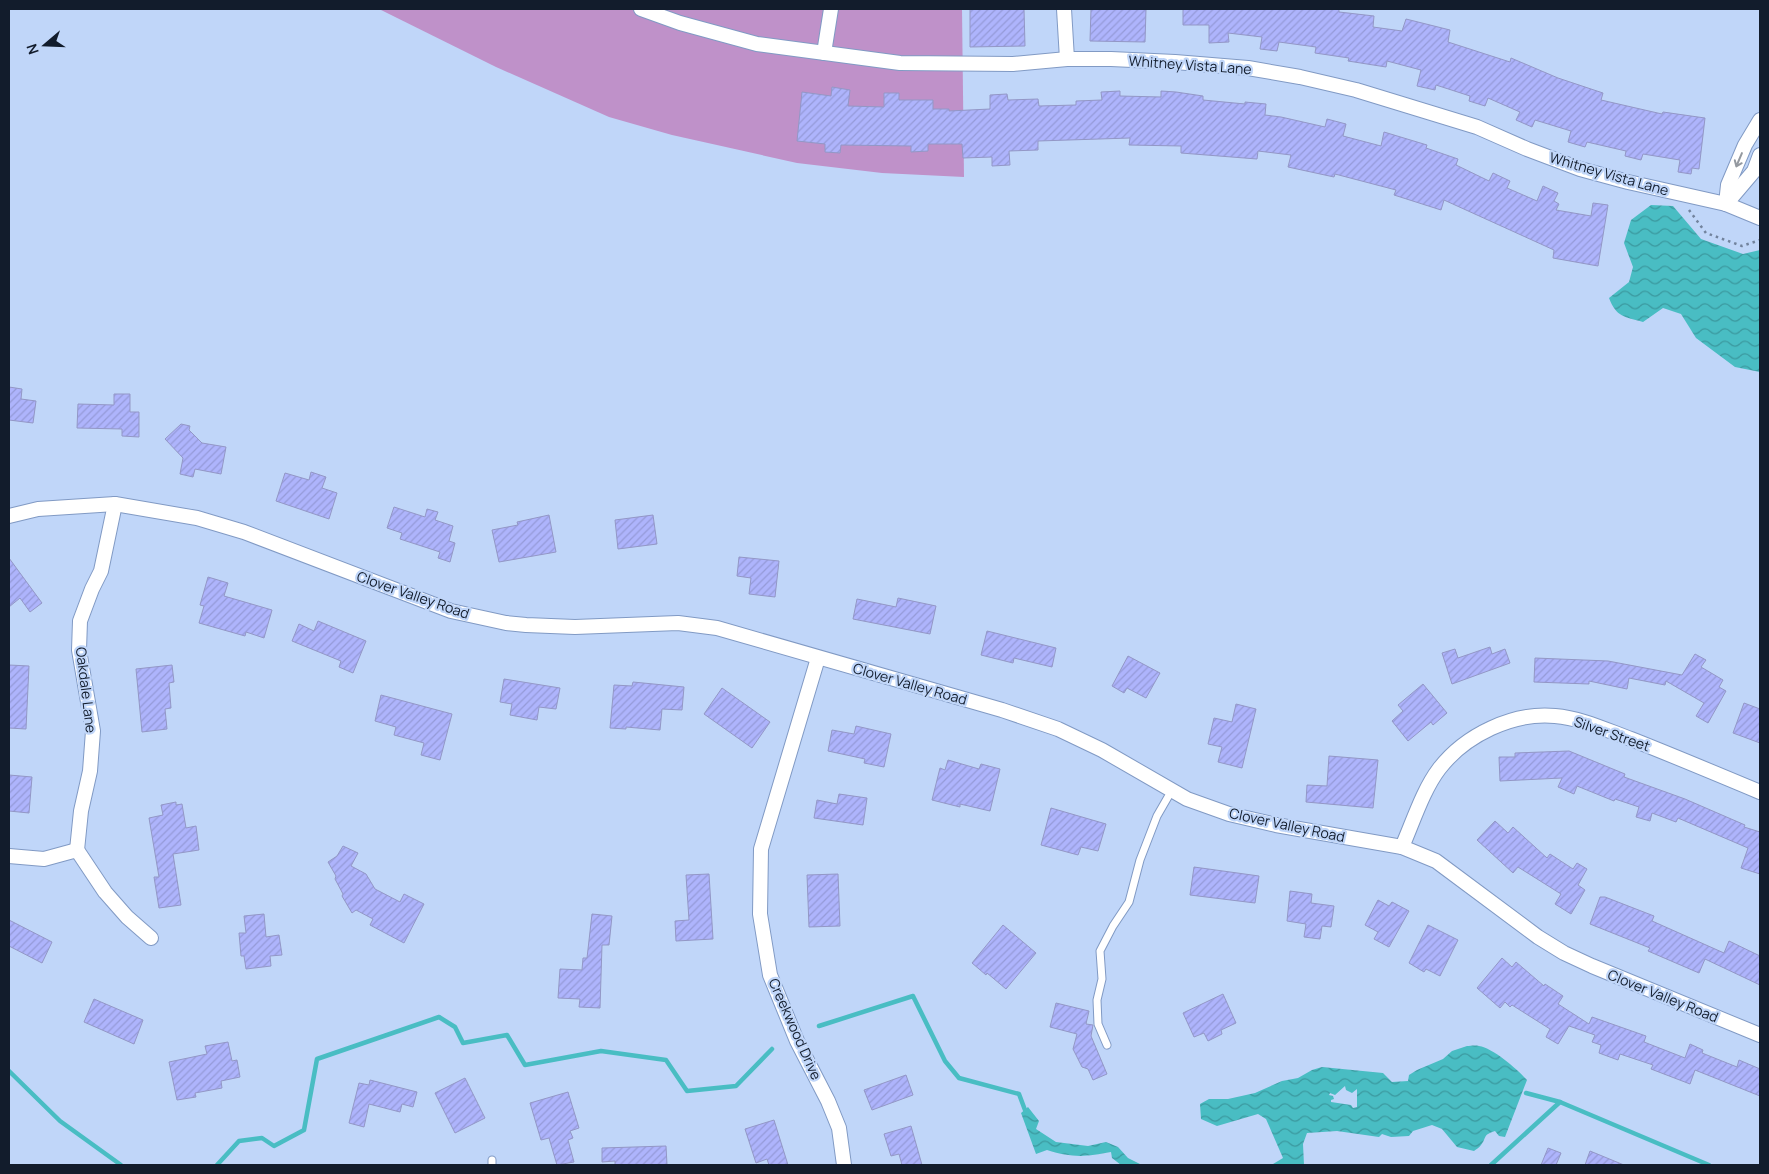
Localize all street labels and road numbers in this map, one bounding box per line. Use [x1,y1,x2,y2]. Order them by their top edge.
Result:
street label: Whitney Vista Lane [1128,51,1252,78]
street label: Whitney Vista Lane [1547,147,1671,200]
street label: Clover Valley Road [354,566,472,623]
street label: Oakdale Lane [72,646,101,734]
street label: Clover Valley Road [851,658,969,709]
street label: Silver Street [1572,712,1653,756]
street label: Clover Valley Road [1228,803,1347,846]
street label: Clover Valley Road [1605,965,1721,1026]
street label: Creekwood Drive [765,975,826,1082]

